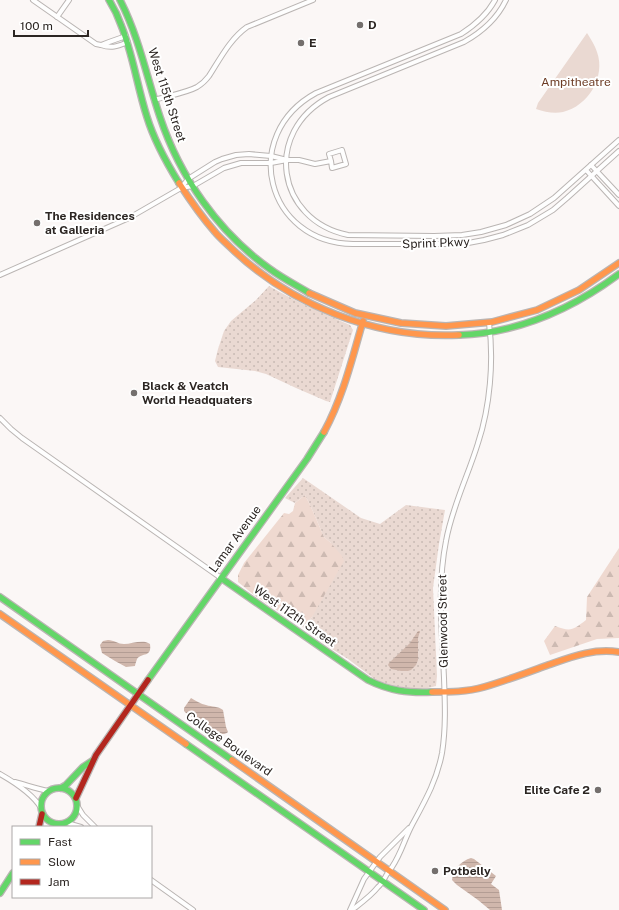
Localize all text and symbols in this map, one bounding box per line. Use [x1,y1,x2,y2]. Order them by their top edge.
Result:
scale bar [14,12,88,38]
place label: D [368,18,377,32]
text: 100 m [20,19,53,33]
marker: D [355,20,365,30]
place label: E [309,36,317,50]
marker: E [296,38,306,48]
street label: West 115th Street [145,46,189,144]
park label: Ampitheatre [541,75,611,89]
place label: The Residences at Galleria [45,209,135,237]
marker: The Residences at Galleria [32,218,42,228]
street label: Sprint Pkwy [402,235,471,251]
place label: Black & Veatch World Headquaters [142,379,252,407]
marker: Black & Veatch World Headquaters [129,388,139,398]
street label: Lamar Avenue [206,503,264,575]
street label: Glenwood Street [435,574,451,668]
street label: West 112th Street [251,582,339,650]
street label: College Boulevard [183,709,275,779]
place label: Elite Cafe 2 [524,783,590,797]
marker: Elite Cafe 2 [593,785,603,795]
legend [12,826,152,898]
text: Fast [48,835,73,849]
text: Slow [48,855,76,869]
place label: Potbelly [443,864,491,878]
marker: Potbelly [430,866,440,876]
text: Jam [48,875,70,889]

